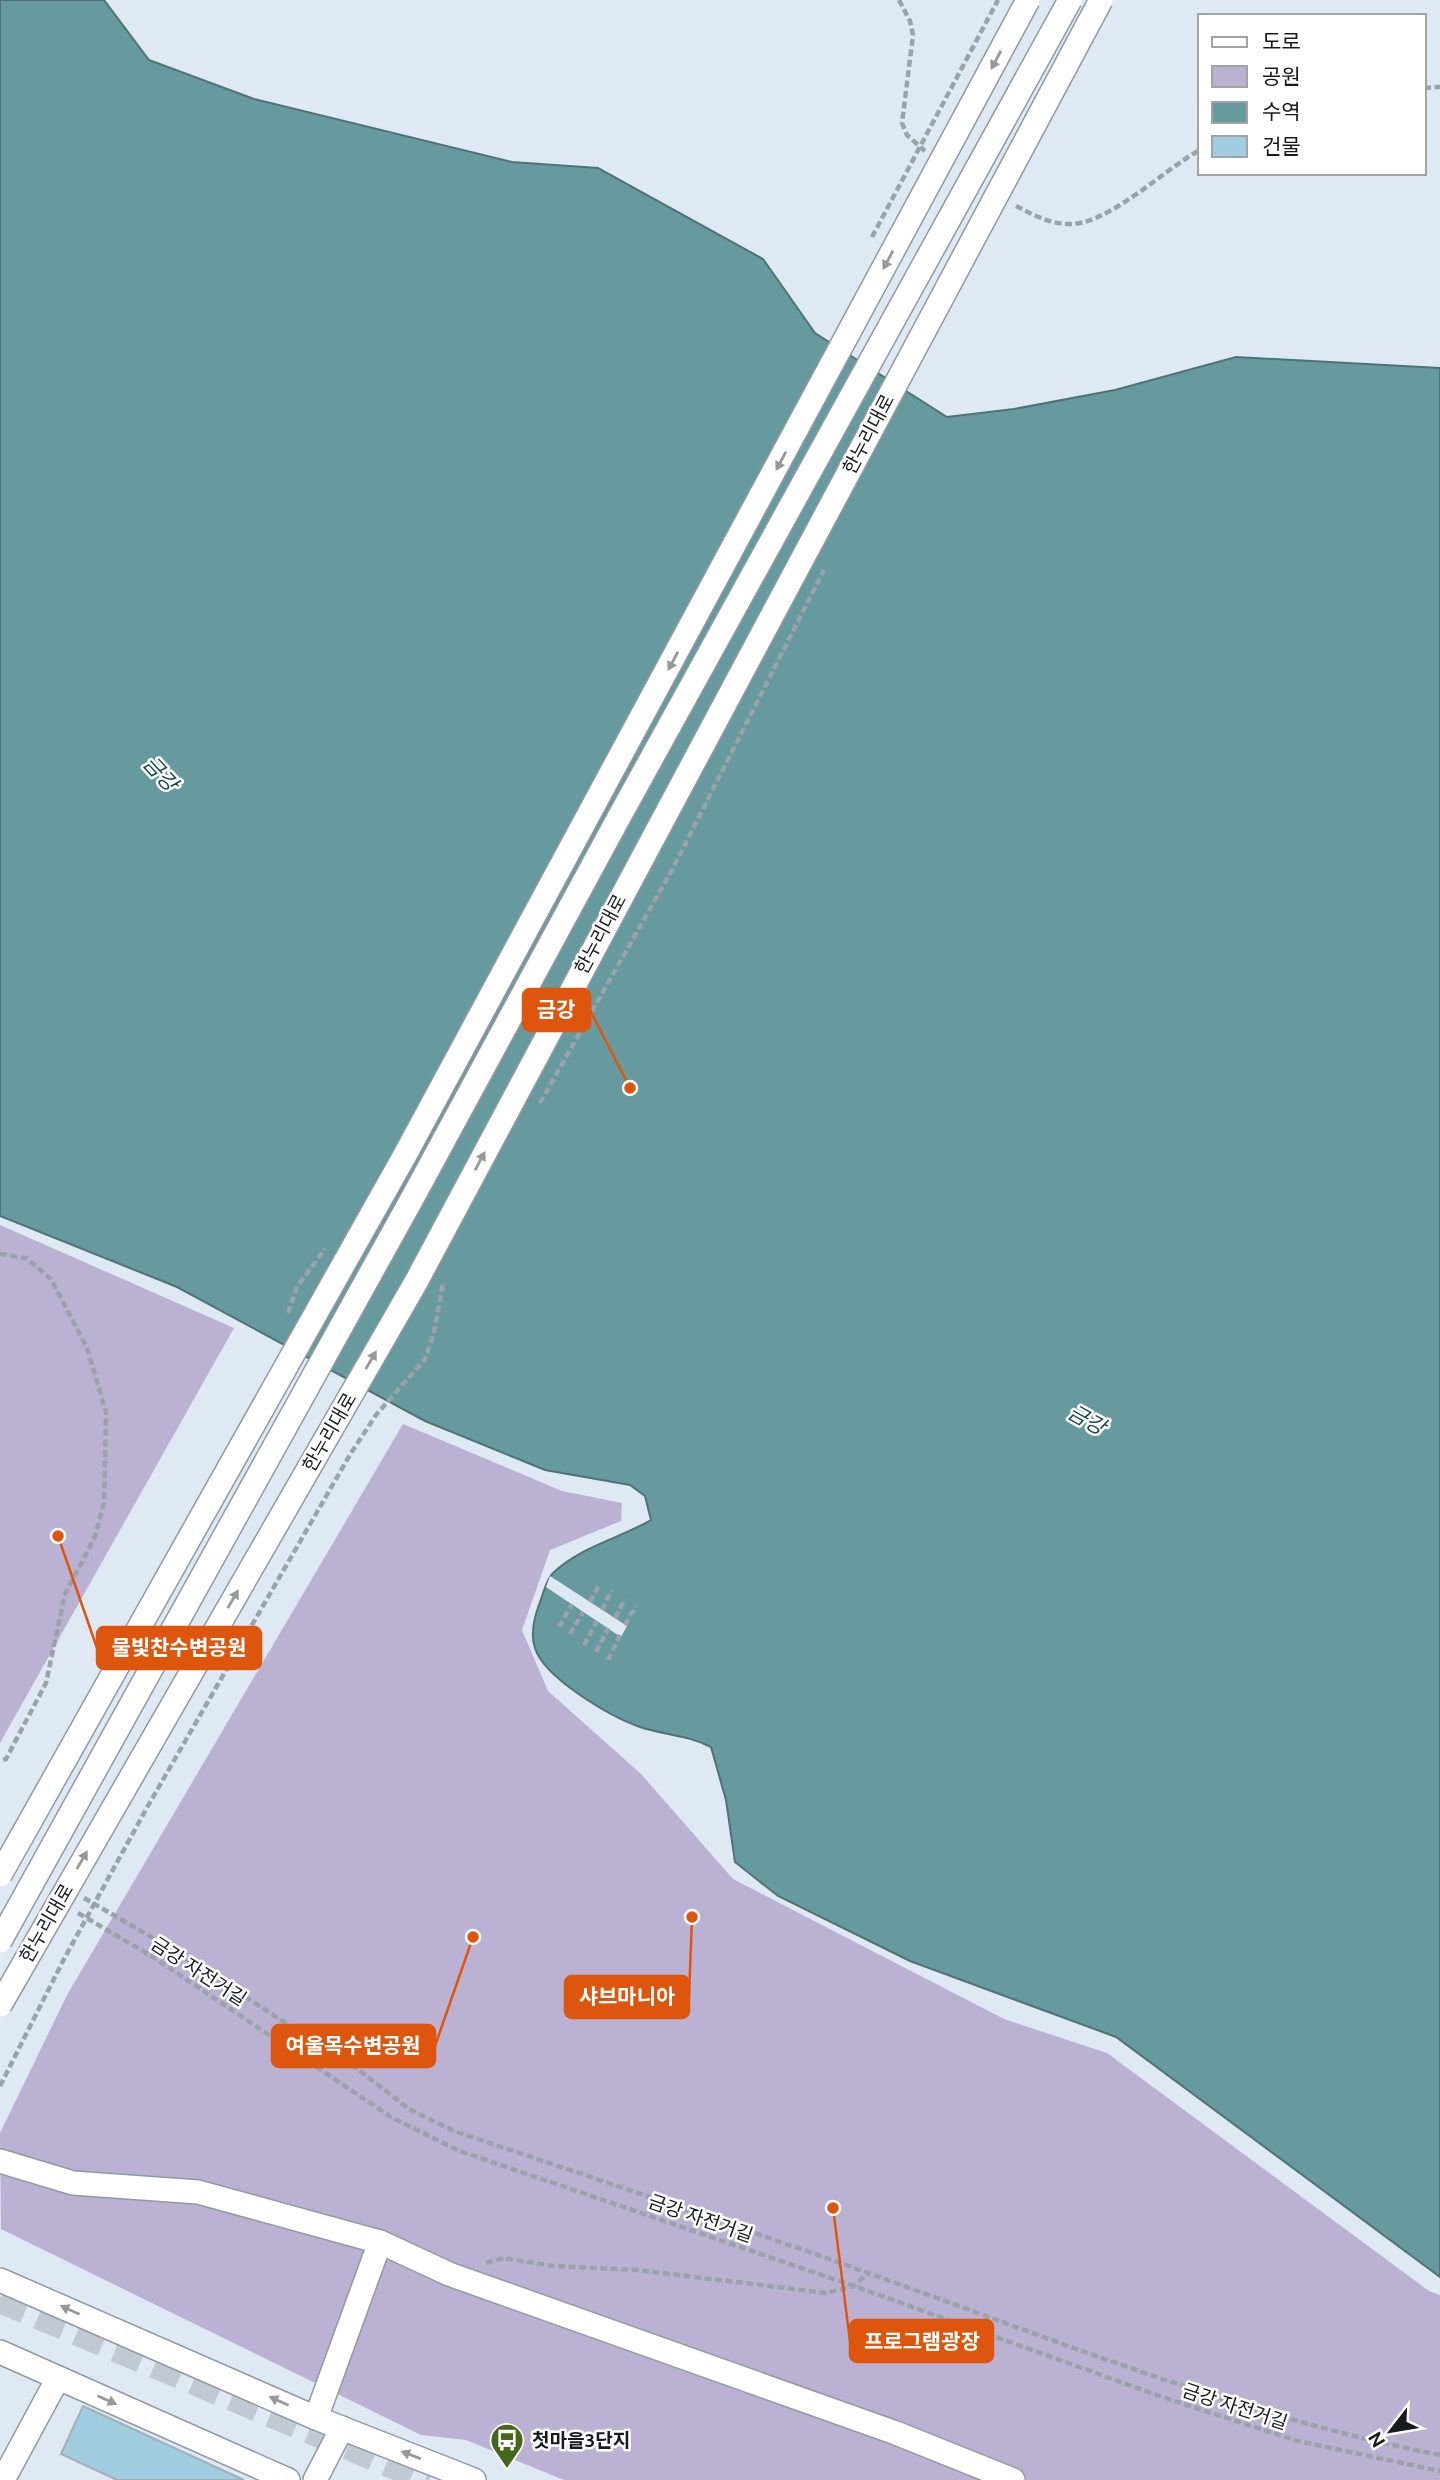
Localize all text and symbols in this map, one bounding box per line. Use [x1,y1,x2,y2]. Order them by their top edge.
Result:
legend [1198,14,1426,175]
text: 도로 [1262,29,1301,53]
one-way arrow [990,50,1002,70]
text: 공원 [1262,64,1301,88]
text: 수역 [1262,99,1301,123]
text: 건물 [1262,134,1301,158]
one-way arrow [882,251,894,270]
street label: 한누리대로 [838,390,898,478]
one-way arrow [775,451,786,471]
one-way arrow [667,651,679,671]
water label: 금강 [139,751,185,797]
street label: 한누리대로 [570,890,630,978]
callout: 금강 [523,989,590,1031]
text: 금강 [537,997,575,1021]
one-way arrow [474,1150,486,1170]
one-way arrow [365,1350,377,1370]
street label: 한누리대로 [298,1389,360,1475]
water label: 금강 [1064,1399,1112,1440]
one-way arrow [226,1590,239,1609]
callout: 물빛찬수변공원 [97,1627,261,1669]
text: 물빛찬수변공원 [111,1635,247,1659]
one-way arrow [76,1851,88,1870]
street label: 한누리대로 [15,1880,77,1966]
street label: 금강 자전거길 [147,1932,251,2010]
callout: 샤브마니아 [565,1976,689,2018]
text: 샤브마니아 [579,1984,675,2008]
callout: 여울목수변공원 [272,2025,435,2067]
text: 여울목수변공원 [285,2033,421,2057]
street label: 금강 자전거길 [646,2190,756,2246]
one-way arrow [60,2305,81,2316]
callout: 프로그램광장 [850,2320,993,2362]
text: 프로그램광장 [864,2329,980,2353]
street label: 금강 자전거길 [1180,2379,1290,2433]
one-way arrow [97,2394,117,2406]
one-way arrow [268,2396,289,2407]
north arrow [1356,2396,1426,2466]
bus stop icon: 첫마을3단지 [488,2421,526,2470]
text: N [1363,2428,1390,2452]
place label: 첫마을3단지 [532,2429,630,2451]
one-way arrow [400,2449,421,2460]

